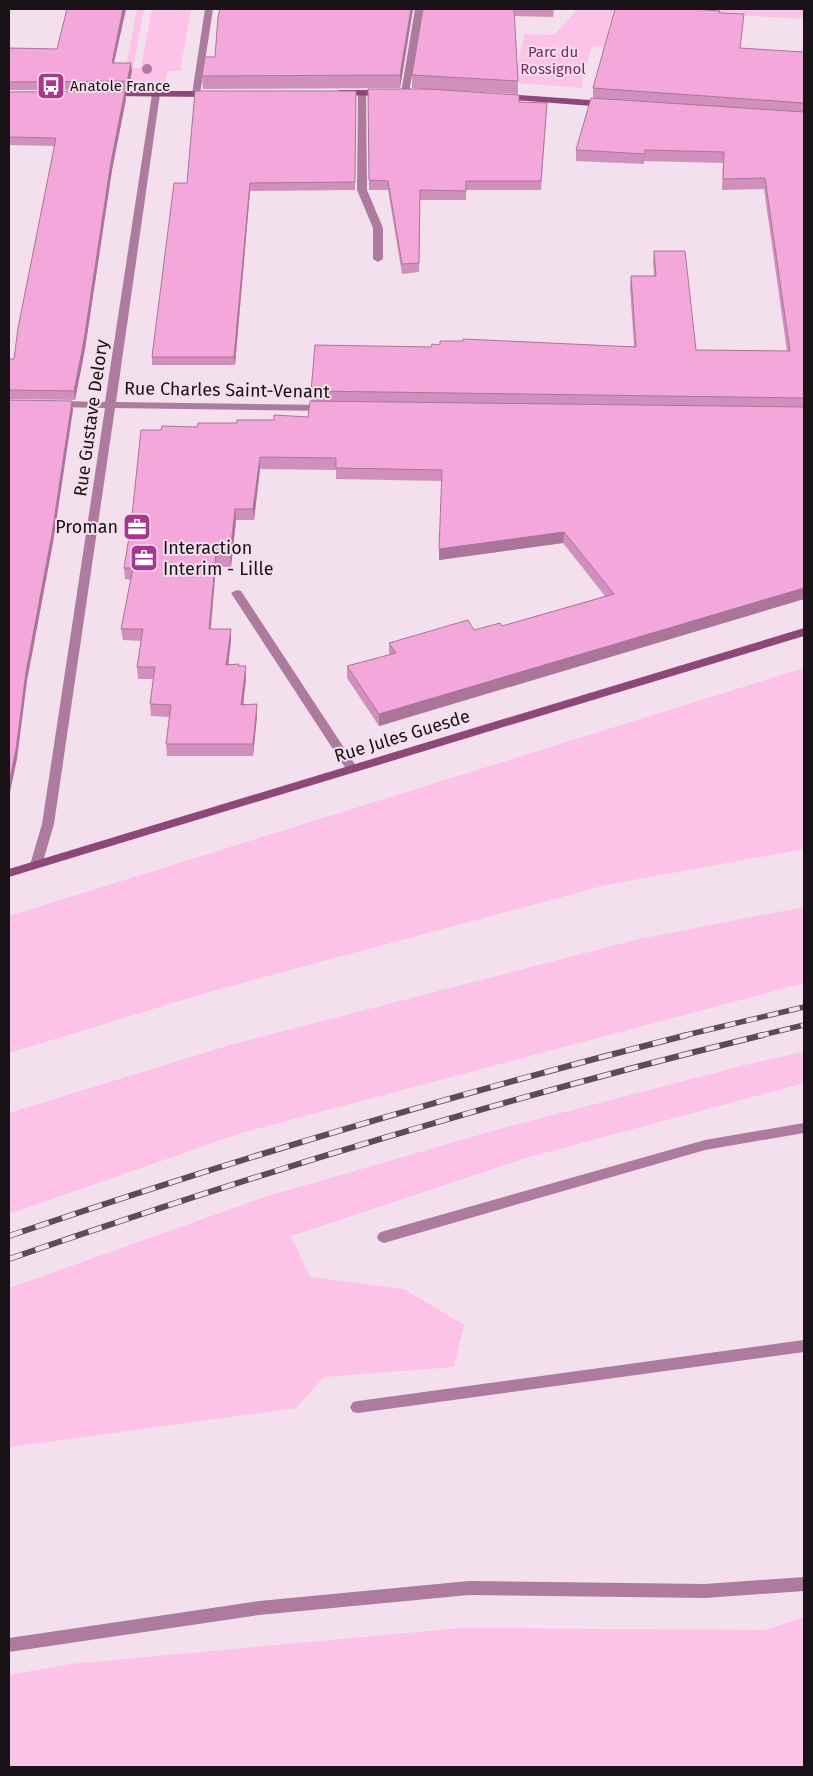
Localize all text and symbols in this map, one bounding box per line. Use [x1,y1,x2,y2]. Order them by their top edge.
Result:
park label: Parc du Rossignol [520,43,586,78]
bus stop icon: Anatole France [36,71,66,101]
place label: Anatole France [70,77,170,95]
street label: Rue Gustave Delory [69,338,113,498]
street label: Rue Charles Saint-Venant [124,377,331,403]
office icon: Proman [122,512,152,542]
place label: Proman [55,516,118,538]
place label: Interaction Interim - Lille [163,537,273,580]
office icon: Interaction Interim - Lille [129,543,159,573]
street label: Rue Jules Guesde [331,705,473,767]

